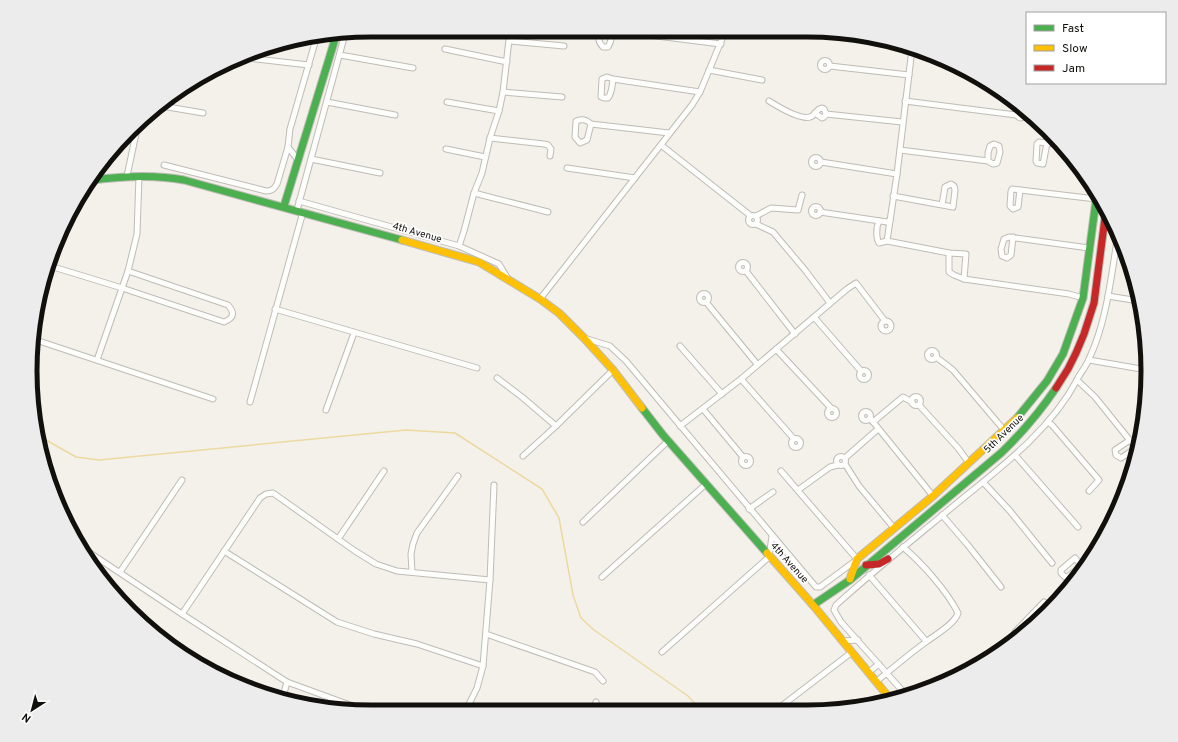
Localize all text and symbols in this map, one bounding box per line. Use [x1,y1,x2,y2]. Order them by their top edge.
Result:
legend [1026,12,1166,84]
text: Fast [1062,21,1084,37]
text: Slow [1062,41,1088,57]
text: Jam [1062,61,1085,77]
street label: 4th Avenue [391,220,443,246]
street label: 5th Avenue [981,412,1027,456]
street label: 4th Avenue [767,540,811,586]
north arrow [12,690,52,730]
text: N [19,709,34,725]

